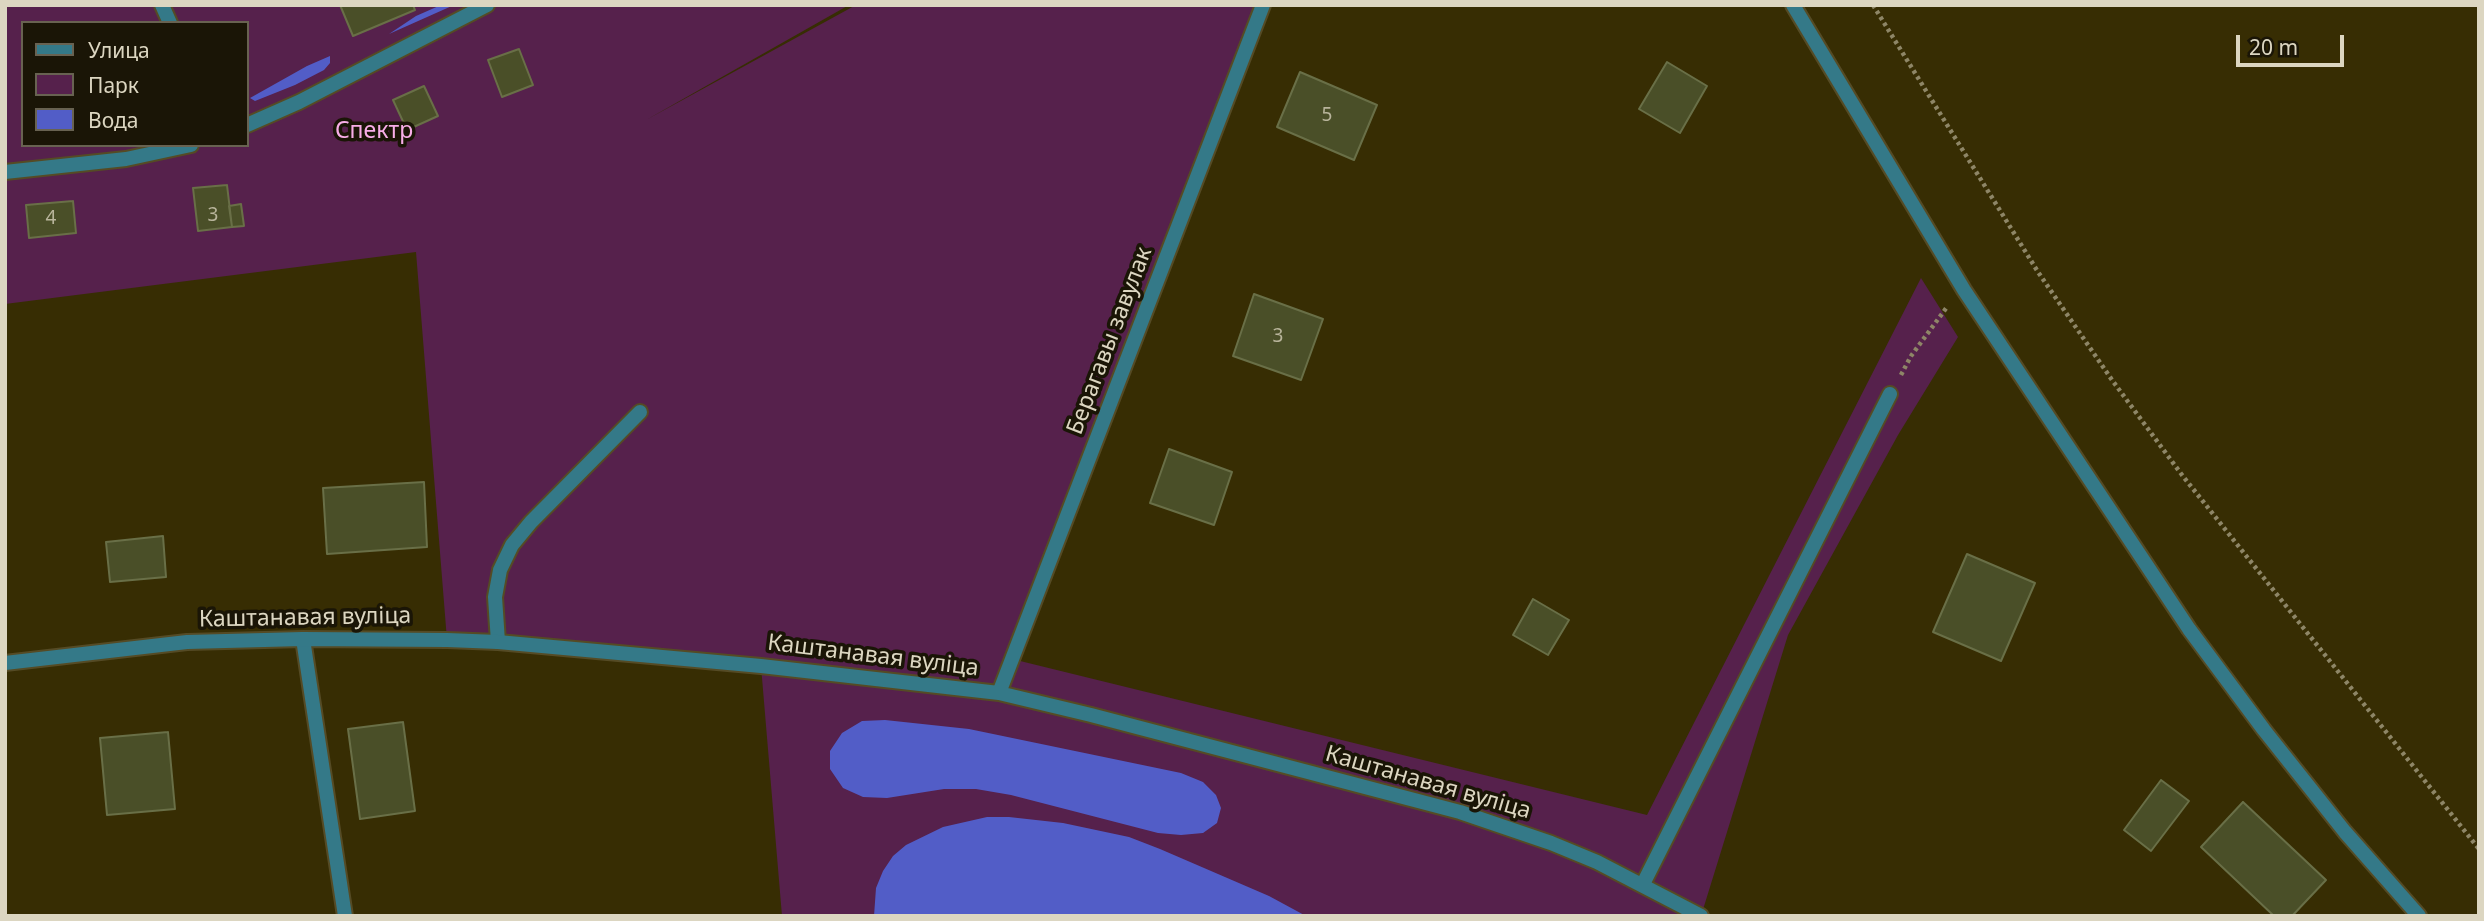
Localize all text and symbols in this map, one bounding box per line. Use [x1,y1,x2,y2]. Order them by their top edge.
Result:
legend [21,21,248,147]
scale bar [2239,21,2348,65]
text: 20 m [2249,33,2298,61]
text: Улица [88,36,150,64]
text: Парк [88,71,139,99]
house number: 5 [1322,105,1332,127]
text: Вода [88,106,138,134]
park label: Спектр [335,117,413,145]
house number: 3 [208,205,218,227]
house number: 4 [46,208,56,230]
street label: Берагавы завулак [1062,243,1158,439]
house number: 3 [1273,326,1283,348]
street label: Каштанавая вуліца [199,602,411,634]
street label: Каштанавая вуліца [766,629,980,683]
street label: Каштанавая вуліца [1322,740,1534,826]

